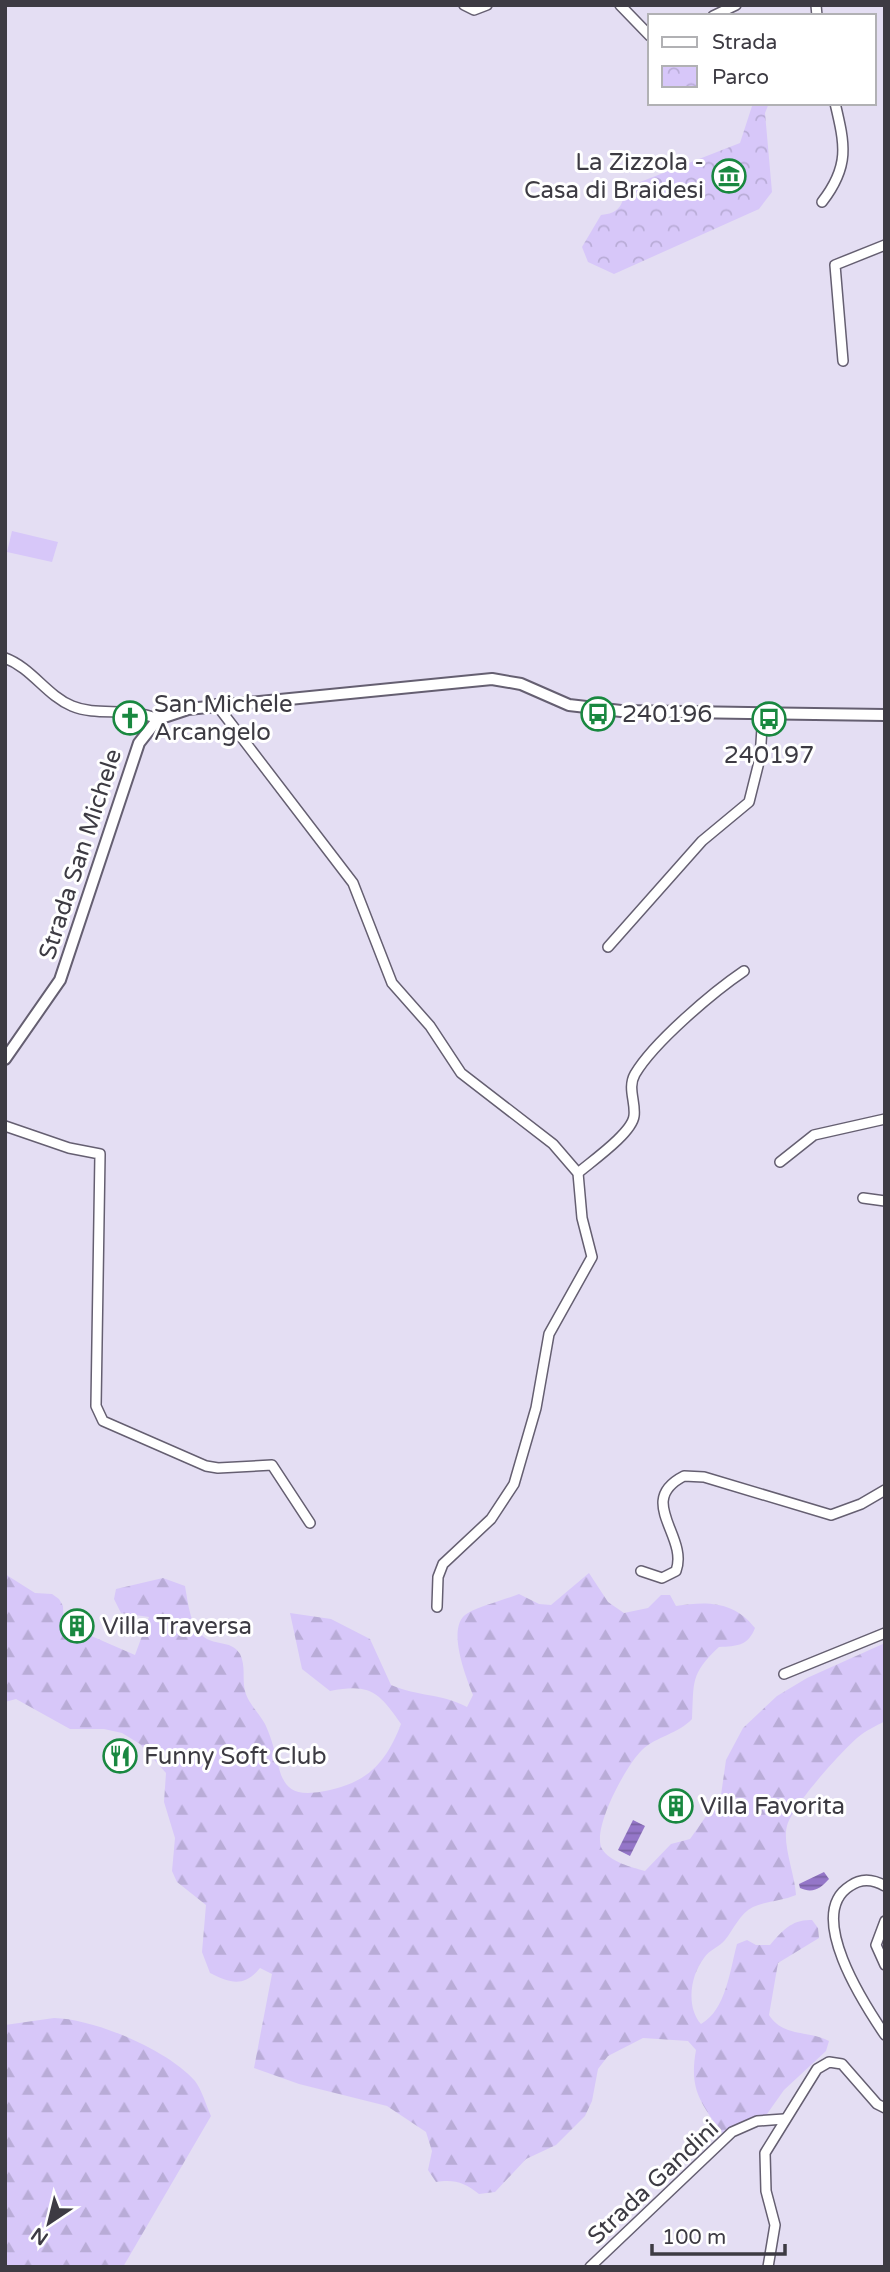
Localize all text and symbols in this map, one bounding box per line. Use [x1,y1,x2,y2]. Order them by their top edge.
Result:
legend [648,14,876,105]
text: Strada [712,30,777,55]
text: Parco [712,65,769,90]
place label: La Zizzola - Casa di Braidesi [524,148,704,205]
museum icon: La Zizzola - Casa di Braidesi [710,157,748,195]
place label: San Michele Arcangelo [154,690,293,747]
bus stop icon: 240196 [579,695,617,733]
church icon: San Michele Arcangelo [111,699,149,737]
place label: 240196 [622,700,712,729]
bus stop icon: 240197 [750,700,788,738]
place label: 240197 [724,741,814,770]
street label: Strada San Michele [33,745,128,963]
building icon: Villa Traversa [58,1607,96,1645]
place label: Villa Traversa [102,1612,252,1641]
restaurant icon: Funny Soft Club [101,1737,139,1775]
place label: Funny Soft Club [144,1742,327,1771]
building icon: Villa Favorita [657,1787,695,1825]
place label: Villa Favorita [700,1792,845,1821]
street label: Strada Gandini [582,2114,725,2251]
north arrow [14,2188,84,2258]
scale bar [652,2212,785,2256]
text: N [27,2223,52,2249]
text: 100 m [662,2225,726,2250]

